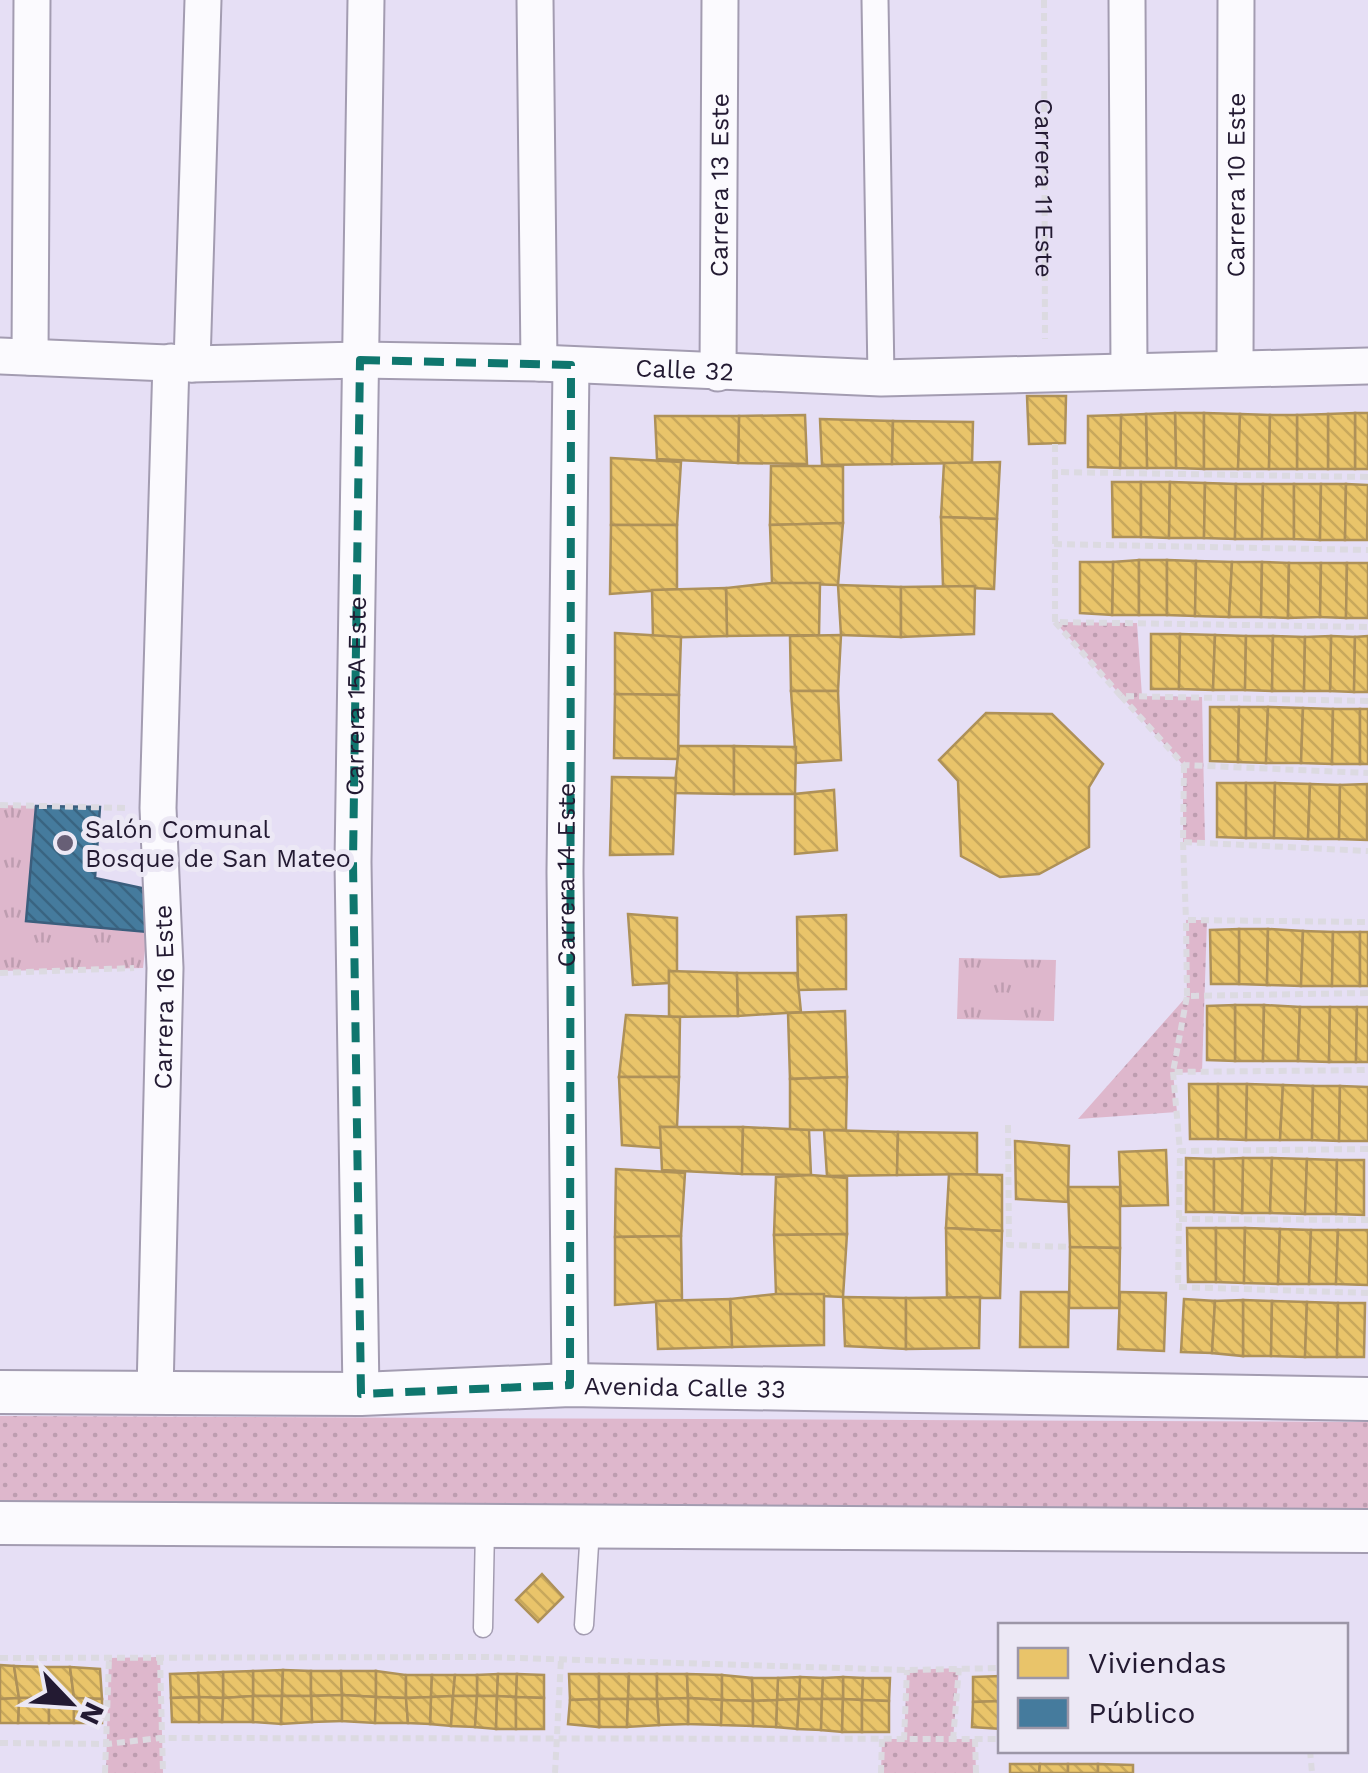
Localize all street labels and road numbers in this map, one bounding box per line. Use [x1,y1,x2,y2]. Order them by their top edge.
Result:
street label: Carrera 10 Este [1221,92,1250,278]
street label: Carrera 13 Este [704,93,734,277]
street label: Carrera 11 Este [1030,98,1059,278]
street label: Calle 32 [635,353,735,386]
street label: Carrera 15A Este [339,596,372,796]
street label: Carrera 14 Este [550,782,581,968]
street label: Carrera 16 Este [148,904,180,1090]
street label: Avenida Calle 33 [584,1371,786,1403]

